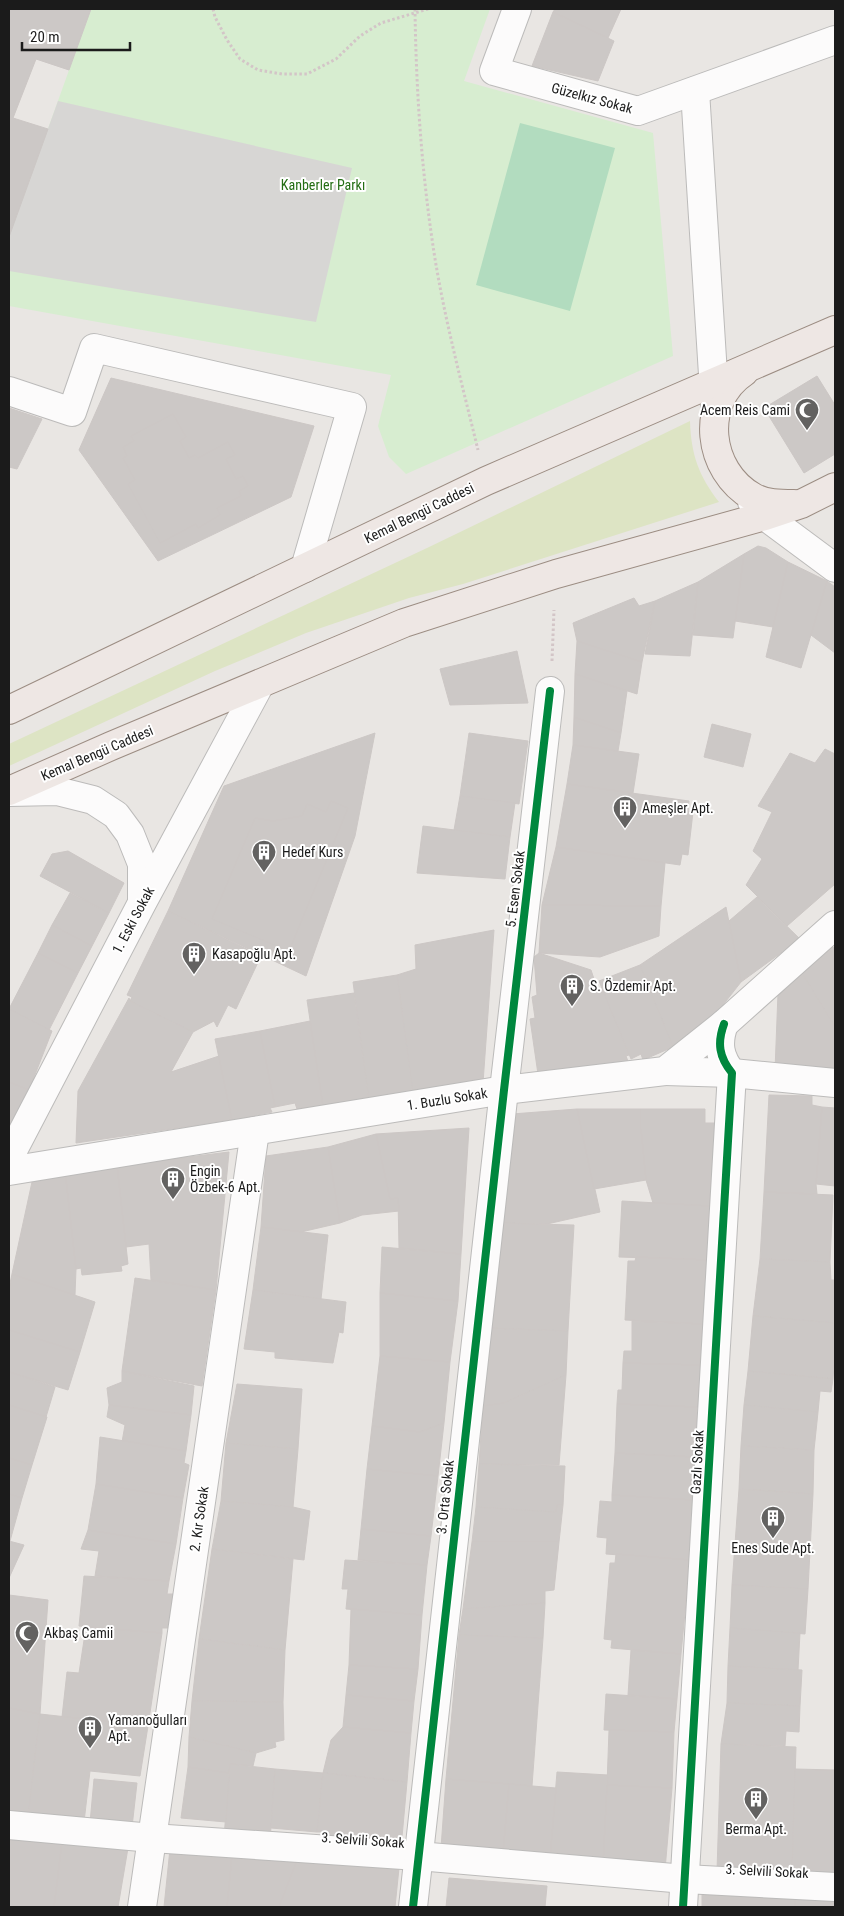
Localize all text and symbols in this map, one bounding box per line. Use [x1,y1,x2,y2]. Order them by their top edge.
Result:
scale bar [22,20,130,52]
text: 20 m [30,28,60,46]
street label: Güzelkız Sokak [550,79,635,117]
park label: Kanberler Parkı [281,177,365,193]
mosque icon: Acem Reis Cami [794,397,820,431]
place label: Acem Reis Cami [700,402,790,418]
street label: Kemal Bengü Caddesi [361,479,477,547]
street label: Kemal Bengü Caddesi [39,722,155,784]
building icon: Ameşler Apt. [612,795,638,829]
place label: Ameşler Apt. [642,800,714,816]
building icon: Hedef Kurs [251,839,277,873]
place label: Hedef Kurs [282,844,343,860]
street label: 5. Esen Sokak [502,849,528,928]
street label: 1. Eski Sokak [109,883,158,956]
building icon: Kasapoğlu Apt. [181,941,207,975]
place label: Kasapoğlu Apt. [212,946,296,962]
building icon: S. Özdemir Apt. [559,973,585,1007]
place label: S. Özdemir Apt. [590,978,676,994]
street label: 1. Buzlu Sokak [406,1085,489,1113]
place label: Engin Özbek-6 Apt. [190,1163,261,1195]
building icon: Engin Özbek-6 Apt. [160,1166,186,1200]
street label: Gazlı Sokak [687,1429,707,1495]
street label: 3. Orta Sokak [433,1458,457,1535]
street label: 2. Kır Sokak [186,1485,212,1553]
building icon: Enes Sude Apt. [760,1505,786,1539]
place label: Enes Sude Apt. [731,1540,815,1556]
mosque icon: Akbaş Camii [14,1620,40,1654]
place label: Akbaş Camii [44,1625,113,1641]
place label: Yamanoğulları Apt. [108,1712,187,1744]
building icon: Yamanoğulları Apt. [77,1715,103,1749]
building icon: Berma Apt. [743,1786,769,1820]
place label: Berma Apt. [725,1821,787,1837]
street label: 3. Selvili Sokak [321,1829,406,1851]
street label: 3. Selvili Sokak [725,1861,810,1881]

